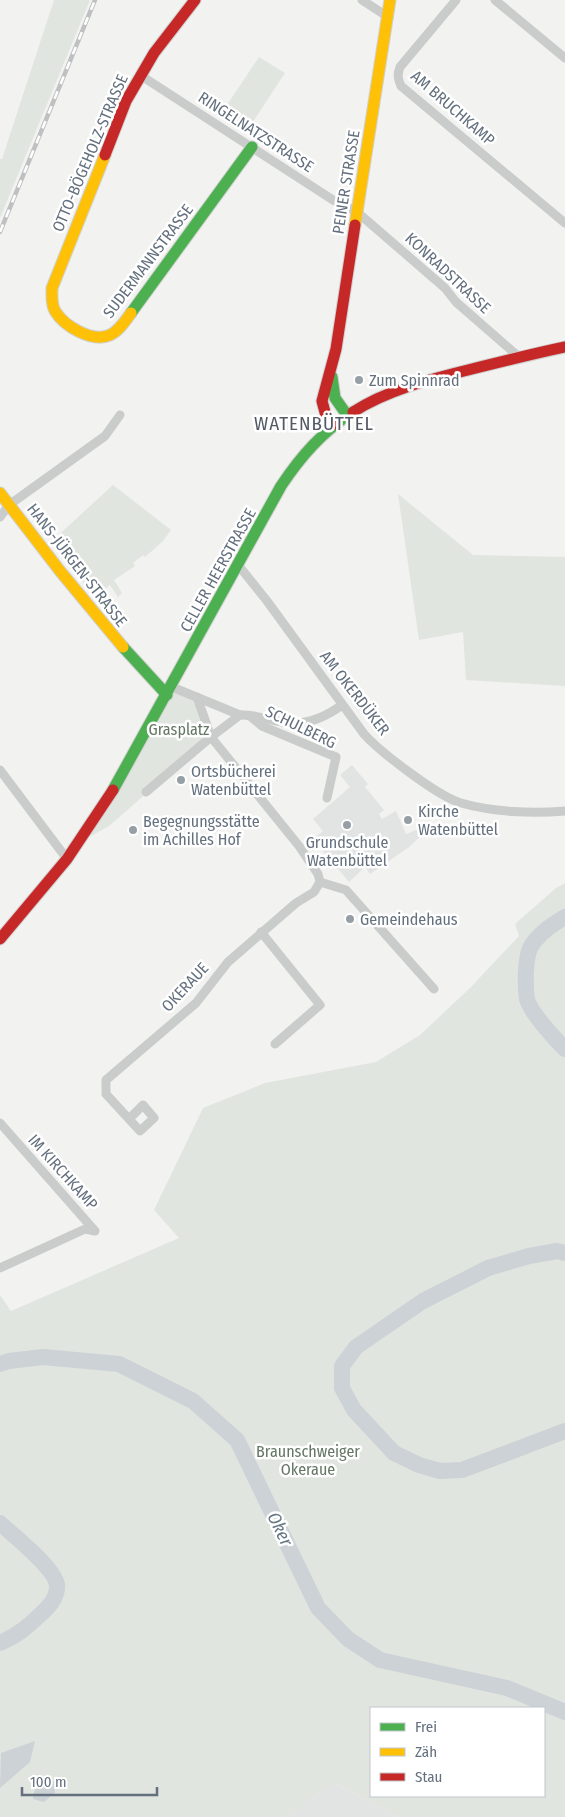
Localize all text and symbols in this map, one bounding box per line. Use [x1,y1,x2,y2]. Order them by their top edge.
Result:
street label: AM BRUCHKAMP [407,66,499,150]
street label: OTTO-BÖGEHOLZ-STRASSE [48,71,132,235]
street label: RINGELNATZSTRASSE [195,88,317,176]
street label: PEINER STRASSE [328,129,364,235]
street label: SUDERMANNSTRASSE [99,200,197,322]
street label: KONRADSTRASSE [401,229,495,317]
place label: Zum Spinnrad [369,371,460,390]
marker: Zum Spinnrad [353,374,365,386]
district label: WATENBÜTTEL [254,412,374,435]
street label: HANS-JÜRGEN-STRASSE [23,500,131,630]
street label: CELLER HEERSTRASSE [176,505,260,635]
street label: AM OKERDÜKER [316,647,394,739]
street label: SCHULBERG [263,702,339,752]
park label: Grasplatz [149,720,209,739]
place label: Ortsbücherei Watenbüttel [191,762,276,799]
marker: Ortsbücherei Watenbüttel [175,774,187,786]
place label: Kirche Watenbüttel [418,802,498,839]
place label: Begegnungsstätte im Achilles Hof [143,812,260,849]
marker: Kirche Watenbüttel [402,814,414,826]
marker: Grundschule Watenbüttel [341,819,353,831]
marker: Begegnungsstätte im Achilles Hof [127,824,139,836]
place label: Grundschule Watenbüttel [306,833,388,870]
place label: Gemeindehaus [360,910,458,929]
marker: Gemeindehaus [344,913,356,925]
street label: OKERAUE [158,959,212,1015]
street label: IM KIRCHKAMP [24,1130,102,1214]
park label: Braunschweiger Okeraue [256,1442,360,1479]
water label: Oker [262,1508,298,1550]
legend [370,1707,545,1797]
text: Frei [415,1718,437,1736]
text: Zäh [415,1743,437,1761]
scale bar [22,1764,158,1796]
text: Stau [415,1768,442,1786]
text: 100 m [30,1773,67,1791]

